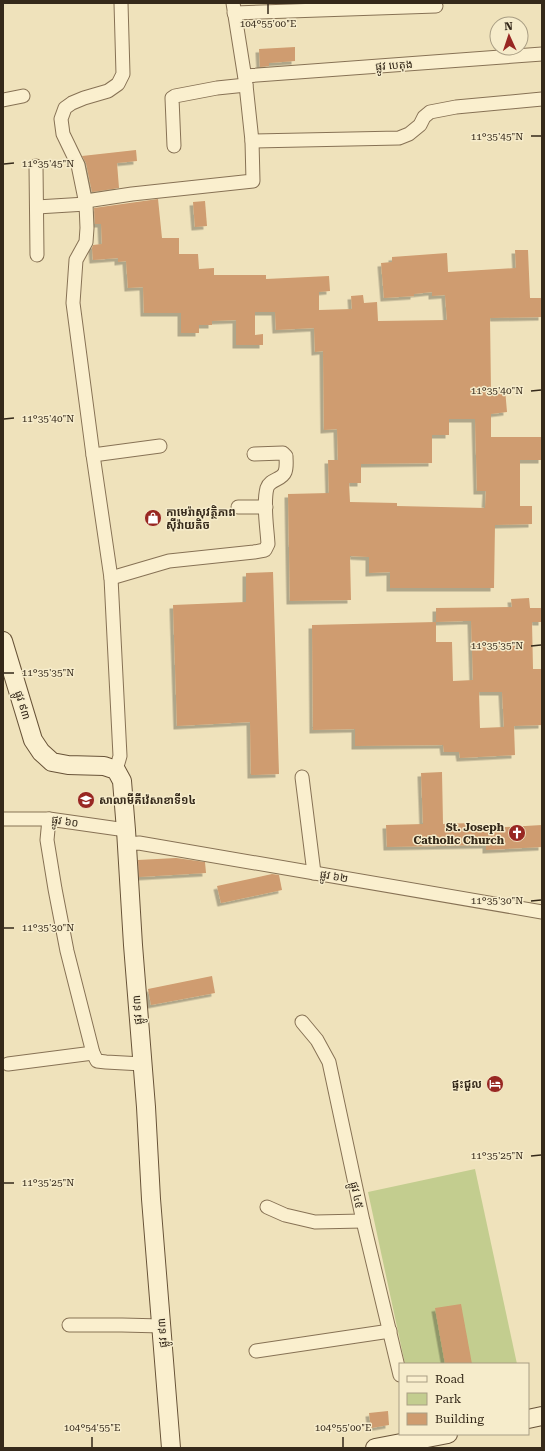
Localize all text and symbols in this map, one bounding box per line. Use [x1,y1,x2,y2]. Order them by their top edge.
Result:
north arrow [489,16,529,56]
text: 104°55'00"E [240,18,296,29]
text: N [504,20,514,33]
street label: ផ្លូវ បេតុង [375,58,413,77]
text: 11°35'45"N [471,131,523,142]
text: 11°35'45"N [22,158,74,169]
text: 11°35'40"N [471,385,523,396]
text: 11°35'40"N [22,413,74,424]
place label: កាមេរ៉ាសុវត្ថិភាព ស៊ីវ៉ាយតិច [166,505,236,532]
shop icon: កាមេរ៉ាសុវត្ថិភាព ស៊ីវ៉ាយតិច [143,508,163,528]
text: 11°35'35"N [471,640,523,651]
text: 11°35'35"N [22,667,74,678]
street label: ផ្លូវ ៩៣ [9,689,33,722]
school or university icon: សាលាមីគីវ៉េសាខាទី១៤ [76,790,96,810]
place label: សាលាមីគីវ៉េសាខាទី១៤ [99,792,196,807]
street label: ផ្លូវ ៦០ [50,813,79,833]
place label: St. Joseph Catholic Church [414,821,505,847]
church icon: St. Joseph Catholic Church [507,823,527,843]
street label: ផ្លូវ ៦២ [318,868,349,889]
text: 11°35'30"N [471,895,523,906]
text: 11°35'30"N [22,922,74,933]
street label: ផ្លូវ ៩៣ [130,994,148,1025]
hotel icon: ផ្ទះជួល [485,1074,505,1094]
place label: ផ្ទះជួល [452,1078,482,1091]
text: 11°35'25"N [471,1150,523,1161]
text: 11°35'25"N [22,1177,74,1188]
street label: ផ្លូវ ៤៥ [344,1180,366,1210]
street label: ផ្លូវ ៩៣ [155,1317,173,1348]
legend [399,1363,529,1435]
text: Road [435,1372,465,1386]
text: Park [435,1392,462,1406]
text: Building [435,1412,484,1426]
text: 104°54'55"E [64,1422,120,1433]
text: 104°55'00"E [315,1422,371,1433]

